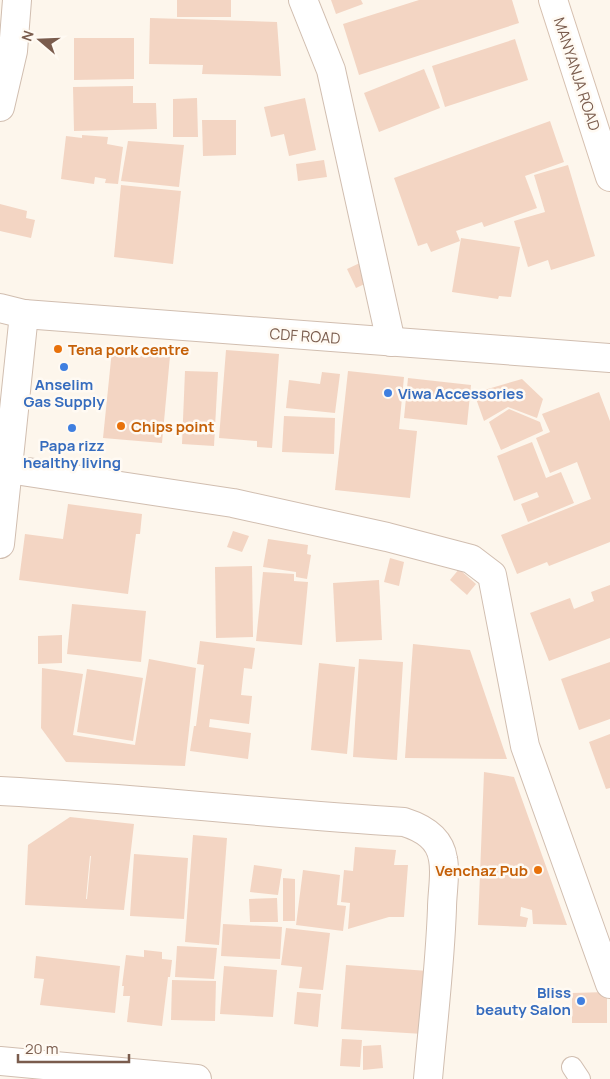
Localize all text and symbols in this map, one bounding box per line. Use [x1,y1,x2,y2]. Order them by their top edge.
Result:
north arrow [15,15,65,65]
street label: MANYANJA ROAD [549,15,605,133]
text: N [17,28,38,43]
street label: CDF ROAD [269,323,341,349]
place label: Tena pork centre [68,339,189,360]
marker: Tena pork centre [52,343,64,355]
marker: Anselim Gas Supply [58,361,70,373]
place label: Anselim Gas Supply [23,374,105,412]
place label: Viwa Accessories [398,383,524,404]
marker: Viwa Accessories [382,387,394,399]
place label: Chips point [131,416,214,437]
marker: Chips point [115,420,127,432]
marker: Papa rizz healthy living [66,422,78,434]
place label: Papa rizz healthy living [23,435,121,473]
place label: Venchaz Pub [435,860,528,881]
marker: Venchaz Pub [532,864,544,876]
place label: Bliss beauty Salon [476,982,571,1020]
marker: Bliss beauty Salon [575,995,587,1007]
scale bar [18,1032,129,1064]
text: 20 m [25,1038,58,1059]

